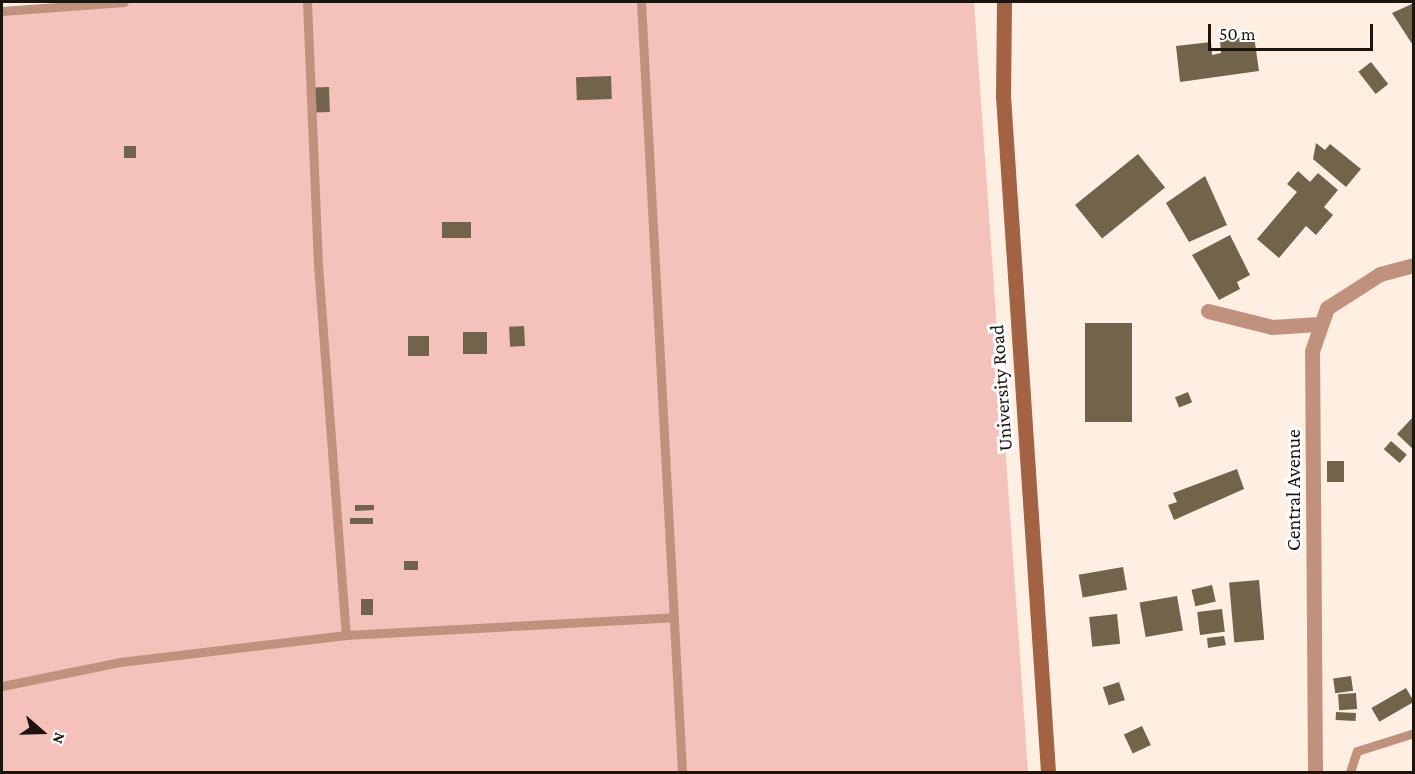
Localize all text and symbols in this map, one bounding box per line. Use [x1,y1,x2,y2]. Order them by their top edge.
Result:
scale bar [1211,12,1376,50]
text: 50 m [1219,24,1256,44]
street label: University Road [985,324,1017,452]
street label: Central Avenue [1281,429,1305,551]
north arrow [12,702,72,762]
text: N [50,730,69,746]

